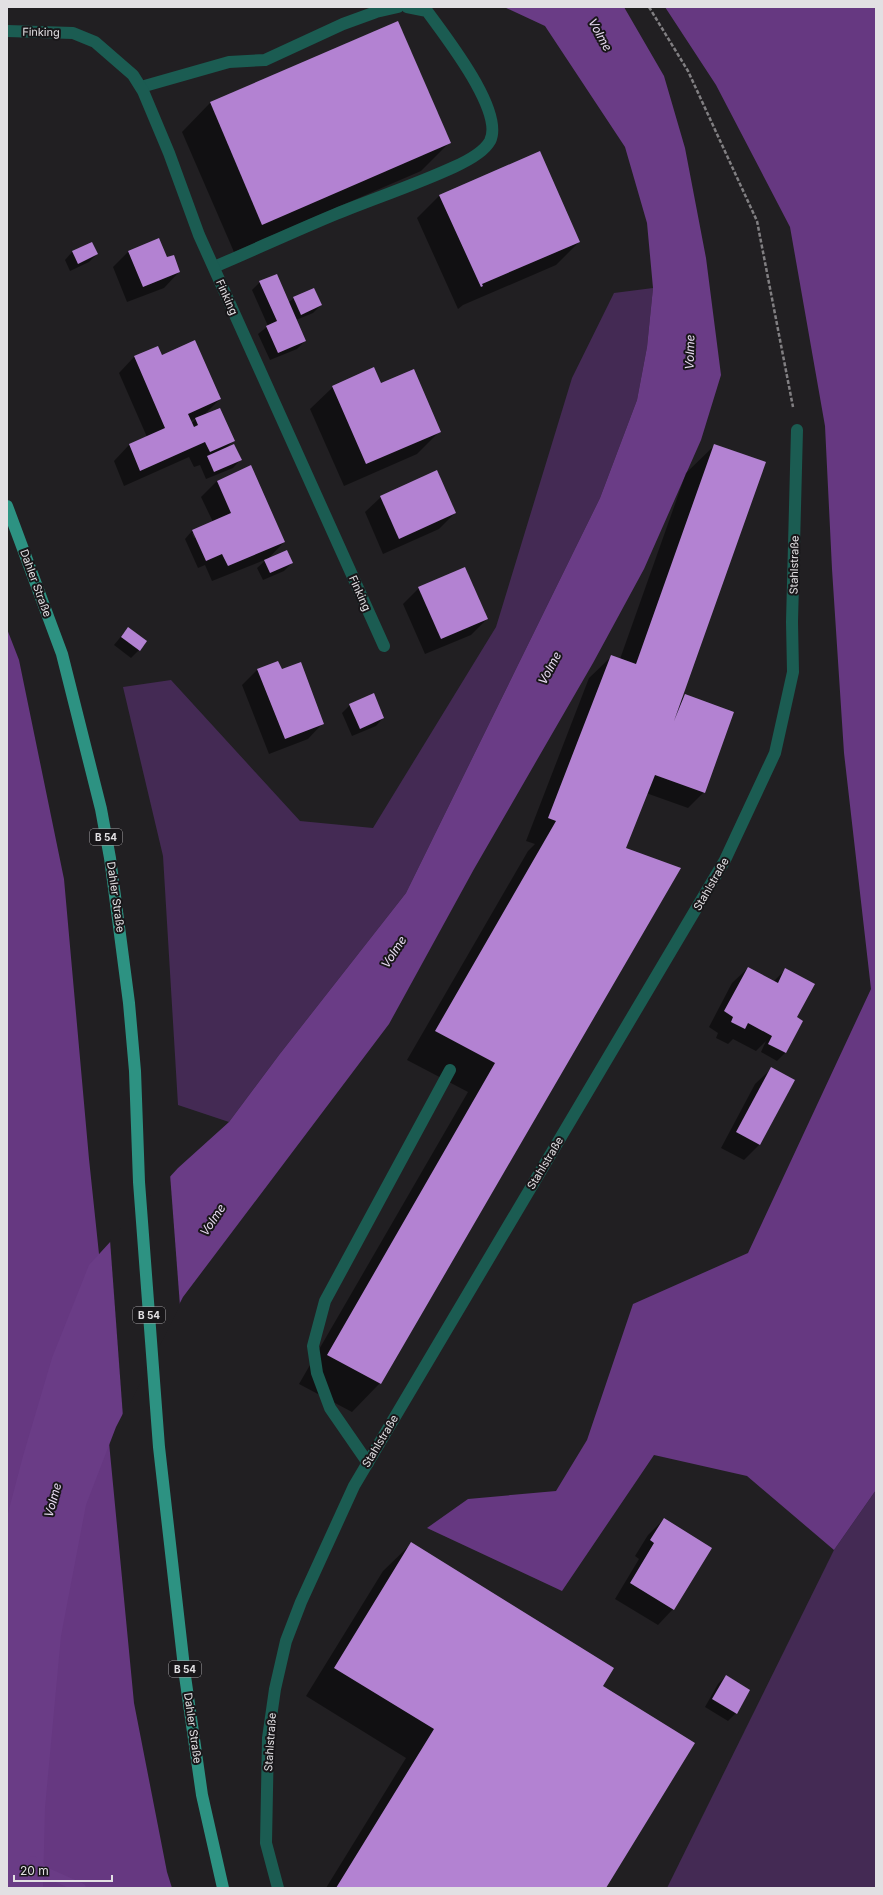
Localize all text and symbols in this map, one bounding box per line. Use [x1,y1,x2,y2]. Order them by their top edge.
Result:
water label: Volme [585,16,616,54]
street label: Finking [22,25,60,39]
street label: Finking [213,277,241,317]
water label: Volme [681,334,698,370]
street label: Stahlstraße [786,535,802,595]
street label: Dahler Straße [17,547,55,619]
street label: Finking [346,573,374,613]
water label: Volme [535,649,564,687]
road number: B 54 [90,829,122,845]
street label: Stahlstraße [690,855,732,913]
street label: Dahler Straße [104,861,128,933]
water label: Volme [378,933,410,971]
street label: Stahlstraße [524,1134,566,1192]
water label: Volme [197,1201,229,1239]
road number: B 54 [133,1307,165,1323]
street label: Stahlstraße [359,1412,401,1470]
water label: Volme [41,1481,64,1519]
road number: B 54 [169,1661,201,1677]
street label: Dahler Straße [181,1692,205,1764]
street label: Stahlstraße [261,1712,279,1772]
scale bar [14,1857,112,1883]
text: 20 m [20,1863,49,1878]

